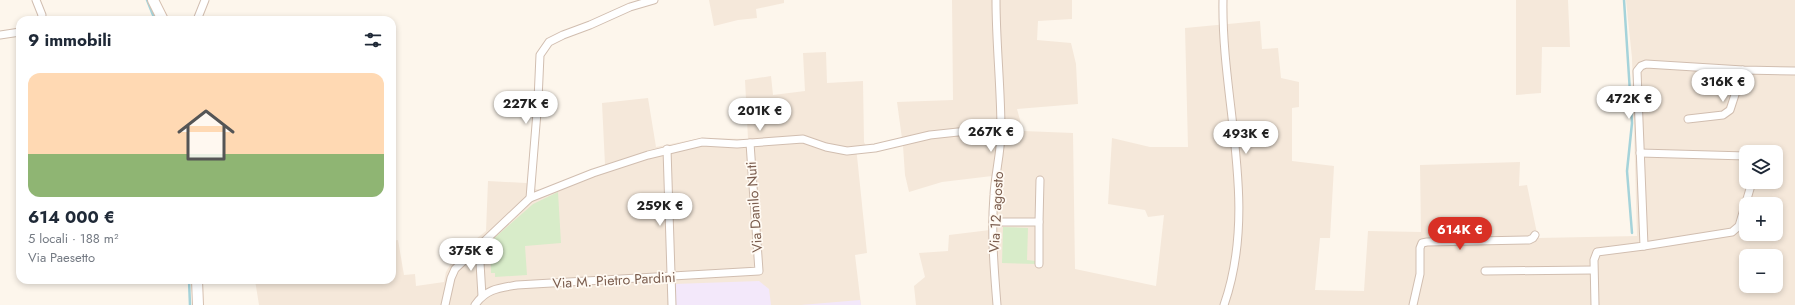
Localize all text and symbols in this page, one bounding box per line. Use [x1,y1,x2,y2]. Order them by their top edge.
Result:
text: 9 immobili [28,28,112,52]
icon: filters [362,29,384,51]
pin: 316K € [1690,69,1756,103]
text: 316K € [1701,72,1745,91]
pin: 472K € [1596,86,1662,120]
text: 472K € [1606,89,1652,108]
pin: 227K € [493,91,559,125]
text: 227K € [503,94,549,113]
pin: 201K € [727,98,793,132]
icon: home [170,99,242,171]
text: 201K € [737,101,783,120]
pin: 267K € [958,119,1024,153]
pin: 493K € [1213,121,1279,155]
text: 267K € [968,122,1014,141]
text: 493K € [1222,124,1270,143]
map controls [1739,145,1783,293]
button: layers [1739,145,1783,189]
street label: Via Danilo Nuti [741,161,767,253]
street label: Via 12 agosto [984,171,1008,253]
pin: 259K € [627,193,693,227]
text: 259K € [636,196,684,215]
button: + [1739,197,1783,241]
text: 614 000 € [28,205,115,229]
pin: 614K € [1427,217,1493,251]
text: 614K € [1437,220,1483,239]
text: 5 locali · 188 m² [28,229,118,248]
pin: 375K € [438,238,504,272]
text: 375K € [448,241,494,260]
text: Via Paesetto [28,248,95,267]
button: − [1739,249,1783,293]
street label: Via M. Pietro Pardini [552,267,676,293]

